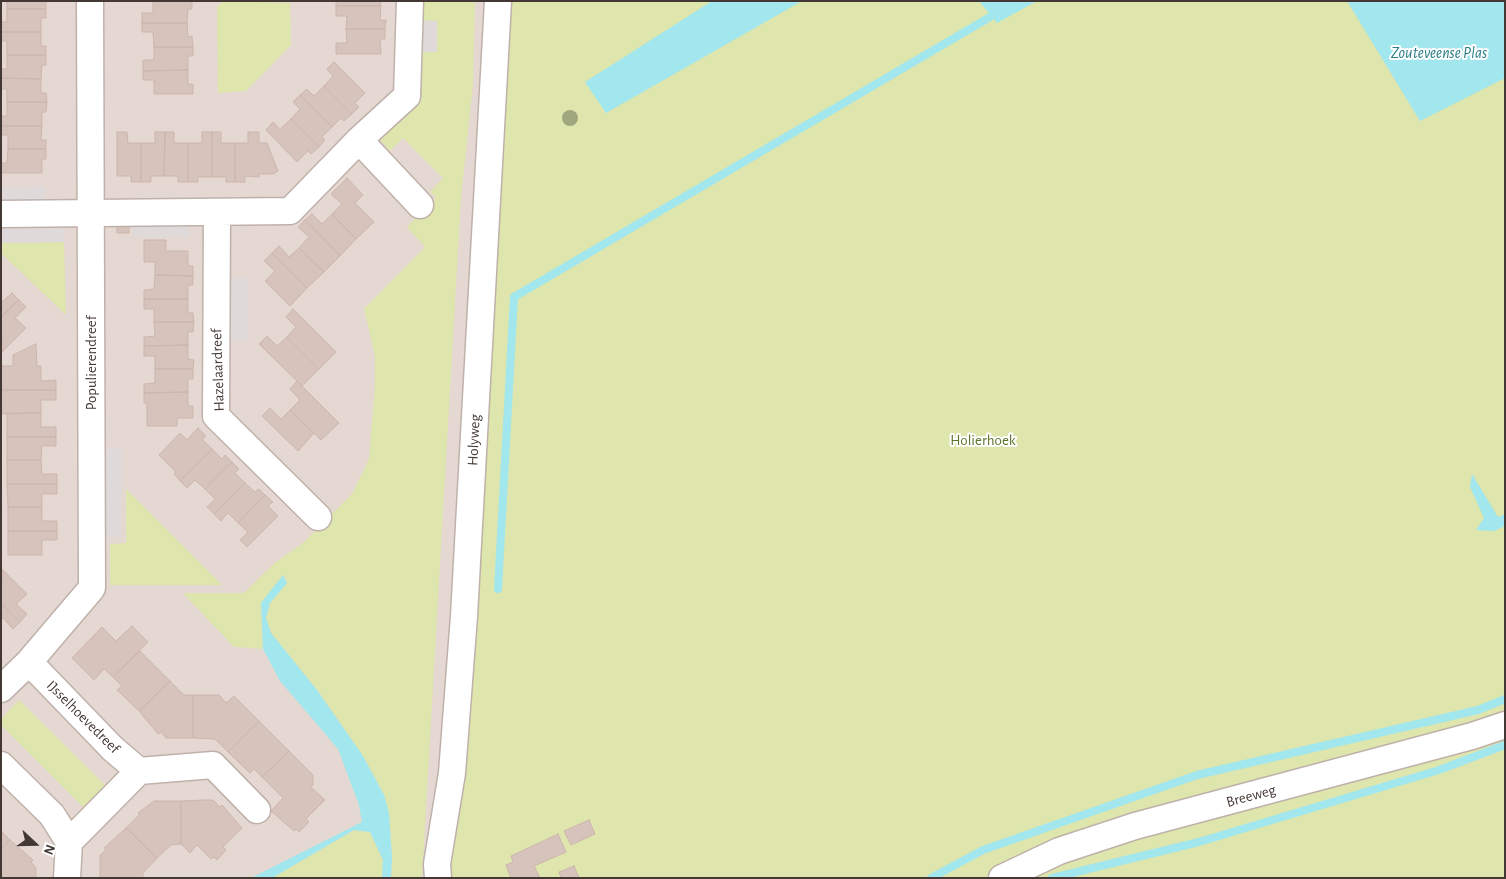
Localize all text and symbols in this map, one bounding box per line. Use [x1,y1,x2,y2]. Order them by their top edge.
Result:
water label: Zouteveense Plas [1391,43,1487,63]
street label: Populierendreef [82,316,100,410]
street label: Hazelaardreef [208,328,228,412]
street label: Holyweg [464,414,484,466]
park label: Holierhoek [950,431,1016,449]
street label: IJsselhoevedreef [43,677,123,757]
street label: Breeweg [1224,781,1278,811]
north arrow [10,819,60,869]
text: N [41,842,57,856]

